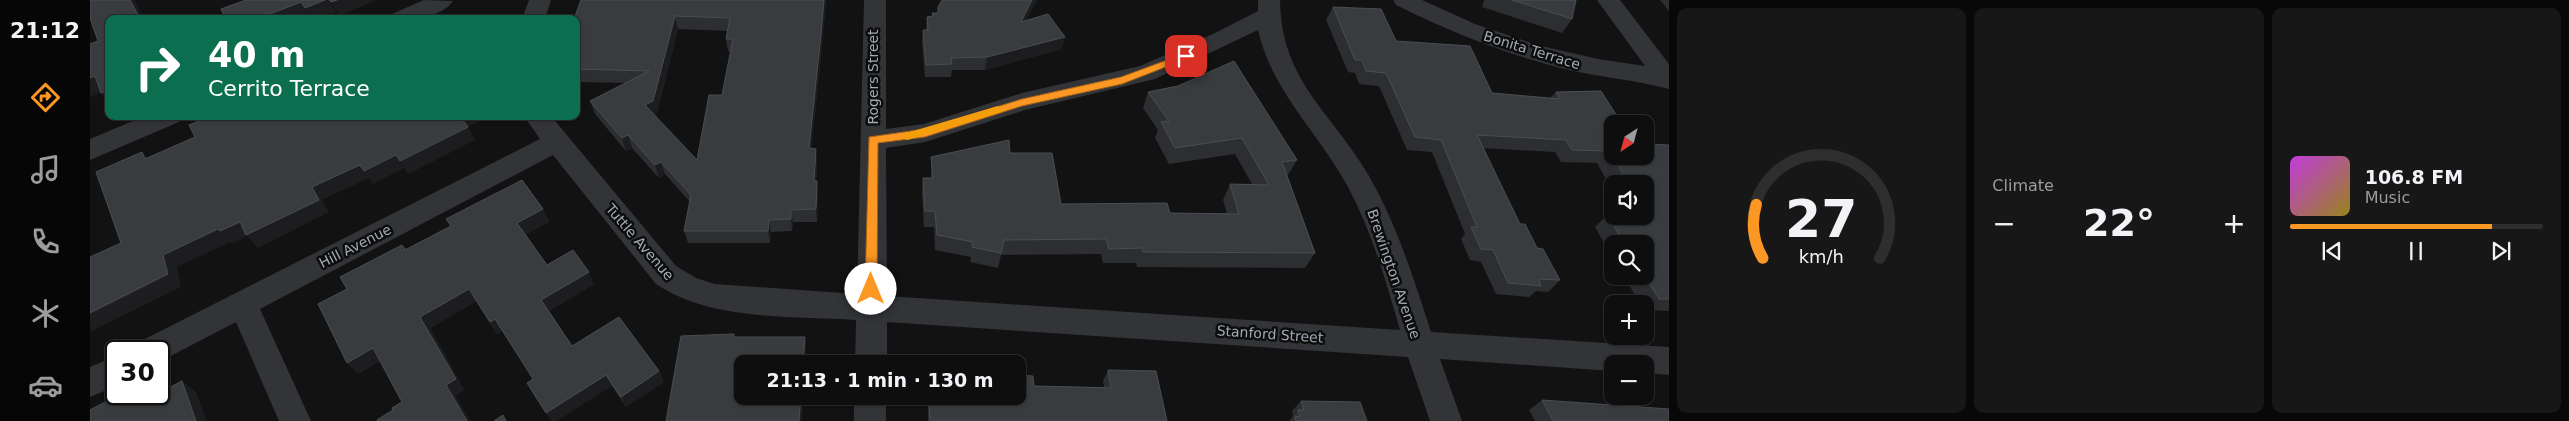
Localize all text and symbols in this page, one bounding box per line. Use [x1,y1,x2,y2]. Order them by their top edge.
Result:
text: 21:12 [10,18,80,43]
street label: Bonita Terrace [1482,28,1582,72]
street label: Rogers Street [865,29,881,125]
icon: right [125,35,190,100]
text: 40 m [208,35,305,75]
pin [1165,35,1207,77]
icon: arrive [1172,42,1200,70]
text: Cerrito Terrace [208,76,370,101]
icon: directions [28,80,63,115]
north arrow [1604,115,1654,165]
map controls [1604,115,1654,405]
icon: music [28,152,63,187]
text: 106.8 FM [2365,166,2463,188]
button: sound [1604,175,1654,225]
text: Climate [1992,176,2054,195]
text: Music [2365,188,2410,207]
text: 27 [1785,189,1858,249]
street label: Tuttle Avenue [602,200,677,283]
text: 22° [2083,201,2155,245]
street label: Brewington Avenue [1364,207,1424,341]
text: − [1992,207,2016,240]
text: + [2222,207,2246,240]
street label: Hill Avenue [316,221,394,271]
icon: phone [28,224,63,259]
button: search [1604,235,1654,285]
icon: previous [2318,237,2346,265]
icon: pause [2402,237,2430,265]
icon: next [2487,237,2515,265]
text: km/h [1799,246,1844,267]
position arrow [844,262,896,314]
button: + [1604,295,1654,345]
icon: climate [28,296,63,331]
street label: Stanford Street [1216,322,1324,346]
speed limit sign: 30 [105,340,170,405]
button: − [1604,355,1654,405]
icon: car [28,368,63,403]
text: 21:13 · 1 min · 130 m [766,369,994,391]

